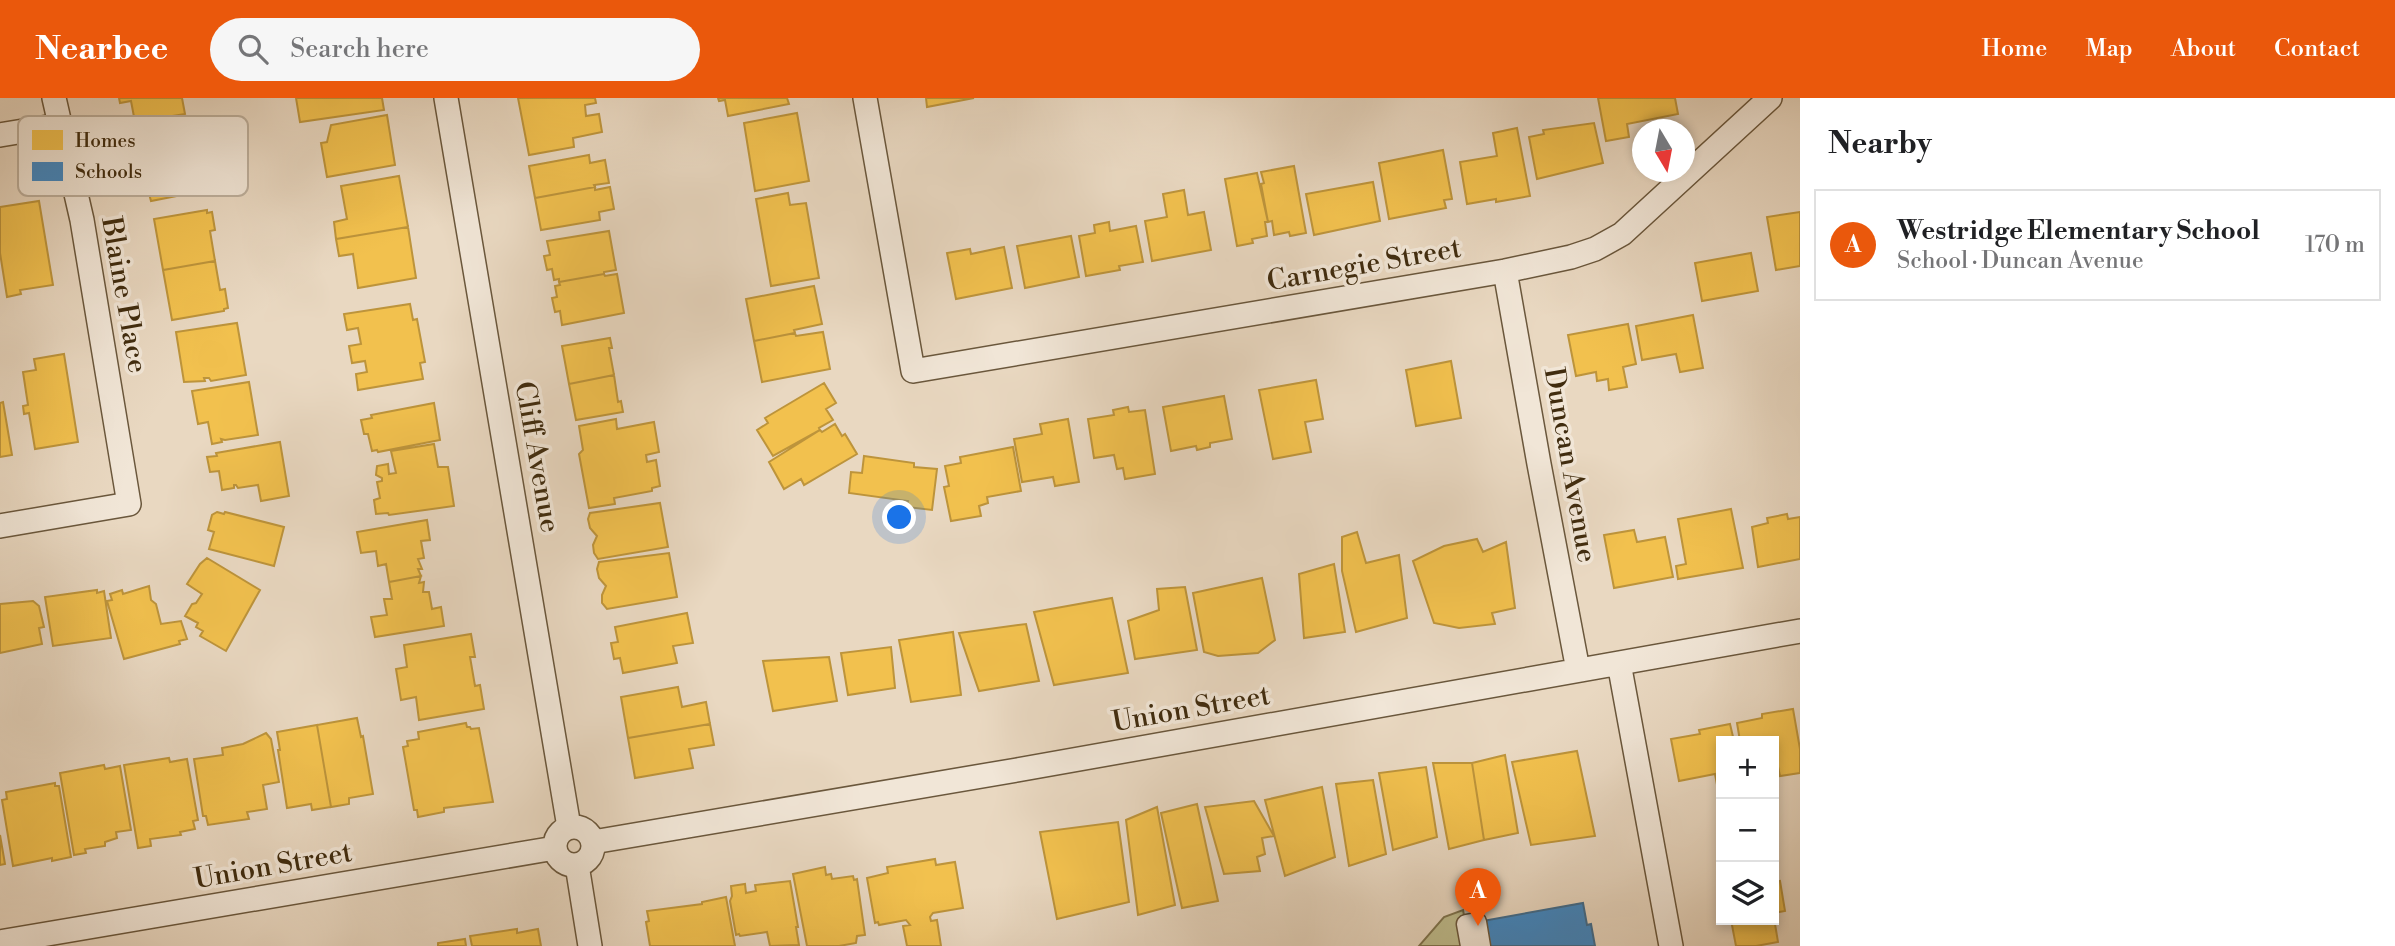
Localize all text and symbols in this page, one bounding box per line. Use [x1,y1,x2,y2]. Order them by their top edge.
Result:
search box [210,18,700,81]
text: Nearbee [35,29,168,70]
icon: search [234,30,272,68]
text: Search here [290,33,429,65]
text: Home [1982,34,2047,64]
text: Map [2085,34,2133,64]
text: About [2171,34,2236,64]
text: Contact [2274,34,2360,64]
legend [18,116,248,196]
north arrow [1632,119,1695,182]
text: Nearby [1828,125,1932,163]
text: Homes [75,129,135,153]
text: Schools [75,160,142,184]
street label: Blaine Place [93,213,155,376]
text: Westridge Elementary School [1897,215,2260,247]
street label: Carnegie Street [1264,231,1464,299]
text: A [1845,231,1861,259]
text: 170 m [2305,231,2365,259]
text: School · Duncan Avenue [1897,247,2144,275]
street label: Duncan Avenue [1536,365,1604,565]
street label: Cliff Avenue [506,379,568,535]
your location [882,500,916,534]
street label: Union Street [1109,678,1273,740]
map controls [1716,736,1779,925]
button: + [1716,736,1779,799]
button: − [1716,799,1779,862]
street label: Union Street [191,835,355,897]
button: layers [1716,862,1779,925]
pin: A [1455,868,1501,926]

